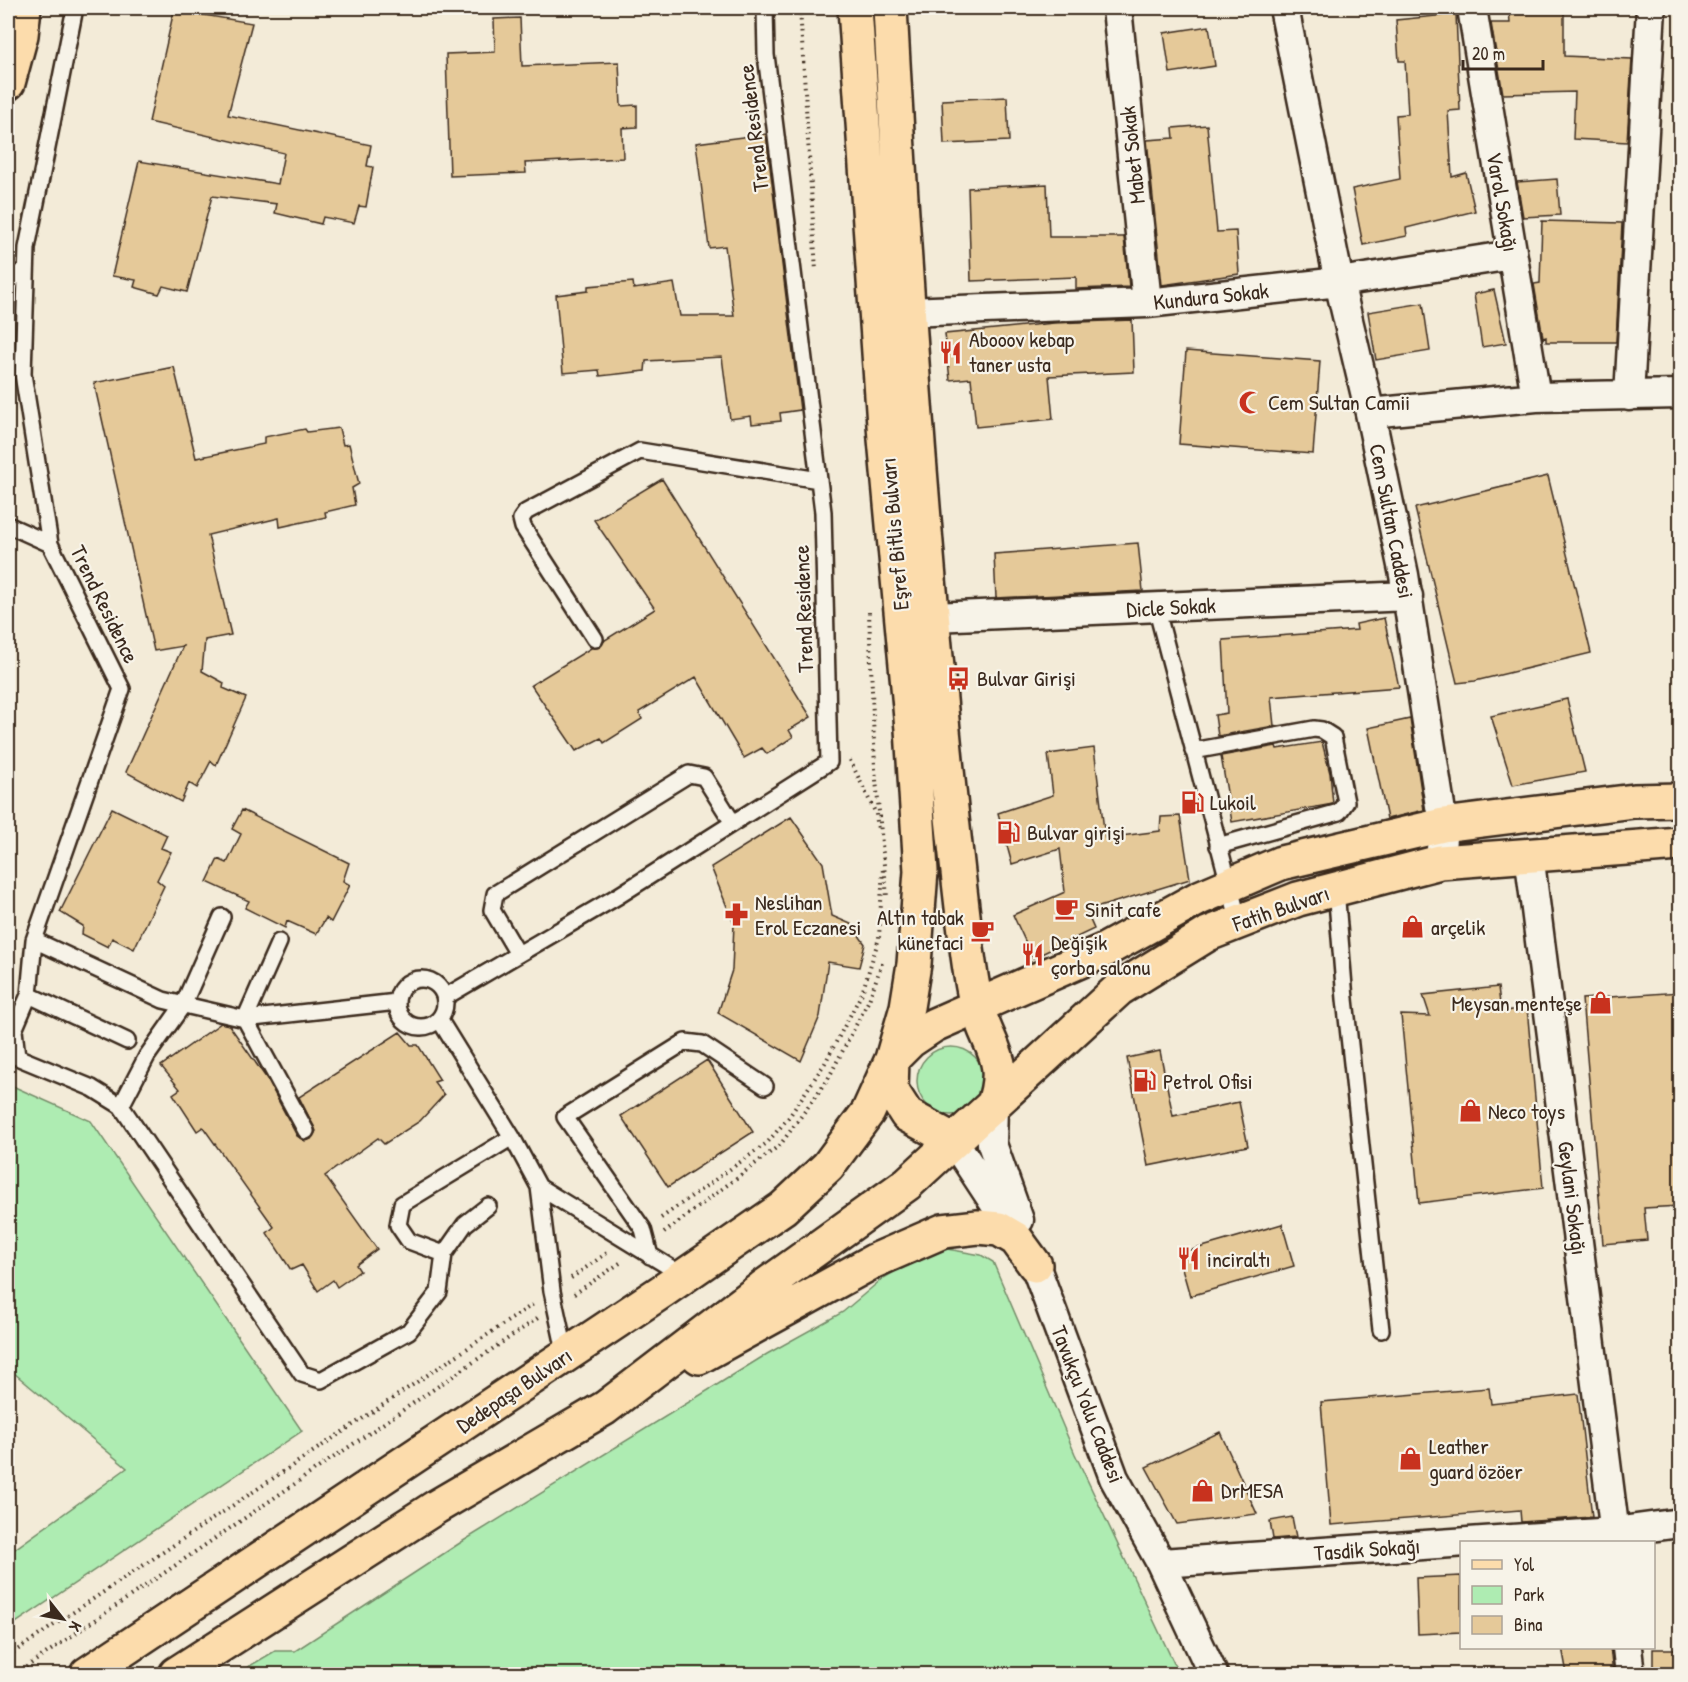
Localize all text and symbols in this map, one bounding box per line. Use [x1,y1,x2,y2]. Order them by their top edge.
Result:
scale bar [1463,33,1542,71]
text: 20 m [1472,41,1505,66]
street label: Trend Residence [730,62,776,193]
street label: Mabet Sokak [1112,105,1152,205]
street label: Varol Sokağı [1479,150,1527,254]
street label: Kundura Sokak [1152,275,1270,317]
place label: Abooov kebap taner usta [969,324,1075,379]
restaurant icon: Abooov kebap taner usta [938,339,964,365]
place label: Cem Sultan Camii [1268,387,1410,417]
mosque icon: Cem Sultan Camii [1237,389,1263,415]
street label: Cem Sultan Caddesi [1362,441,1422,601]
street label: Eşref Bitlis Bulvarı [872,456,916,612]
street label: Trend Residence [64,540,147,668]
street label: Trend Residence [786,544,820,673]
street label: Dicle Sokak [1126,590,1216,624]
place label: Bulvar Girişi [977,663,1076,693]
bus stop icon: Bulvar Girişi [946,665,972,691]
place label: Lukoil [1210,787,1256,817]
fuel station icon: Lukoil [1179,789,1205,815]
place label: Bulvar girişi [1027,817,1125,847]
fuel station icon: Bulvar girişi [996,819,1022,845]
street label: Fatih Bulvarı [1228,877,1333,939]
place label: Neslihan Erol Eczanesi [755,887,861,942]
place label: Sinit cafe [1085,894,1162,924]
cafe icon: Sinit cafe [1054,896,1080,922]
pharmacy icon: Neslihan Erol Eczanesi [724,902,750,928]
place label: Altın tabak künefaci [877,902,964,957]
place label: arçelik [1431,912,1485,942]
shop icon: arçelik [1400,914,1426,940]
cafe icon: Altın tabak künefaci [969,917,995,943]
place label: Değişik çorba salonu [1051,927,1150,982]
restaurant icon: Değişik çorba salonu [1020,942,1046,968]
place label: Meysan menteşe [1452,988,1582,1018]
shop icon: Meysan menteşe [1587,990,1613,1016]
place label: Petrol Ofisi [1163,1066,1253,1096]
fuel station icon: Petrol Ofisi [1132,1068,1158,1094]
place label: Neco toys [1488,1096,1565,1126]
shop icon: Neco toys [1457,1098,1483,1124]
street label: Geylani Sokağı [1551,1139,1595,1257]
place label: inciraltı [1207,1244,1271,1274]
restaurant icon: inciraltı [1176,1246,1202,1272]
street label: Tavukçu Yolu Caddesi [1044,1321,1132,1487]
street label: Dedepaşa Bulvarı [450,1340,578,1440]
place label: Leather guard özöer [1429,1431,1523,1486]
shop icon: Leather guard özöer [1398,1446,1424,1472]
place label: DrMESA [1221,1475,1284,1505]
shop icon: DrMESA [1190,1477,1216,1503]
street label: Tasdik Sokağı [1313,1530,1421,1568]
legend [1460,1541,1655,1649]
text: Yol [1514,1552,1534,1577]
text: Park [1514,1582,1545,1607]
north arrow [33,1589,93,1649]
text: Bina [1514,1612,1542,1637]
text: K [64,1617,87,1637]

